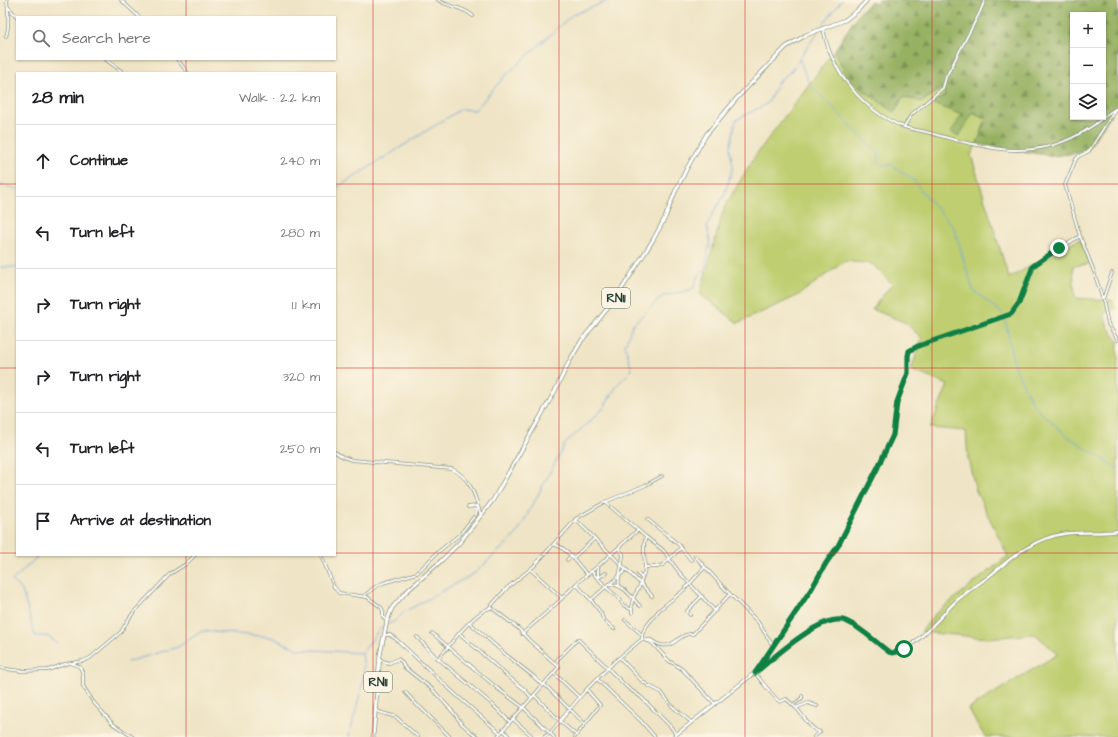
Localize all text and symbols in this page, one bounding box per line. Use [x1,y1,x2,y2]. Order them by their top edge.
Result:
map controls [1070,12,1106,120]
button: + [1070,12,1106,48]
search box [16,16,336,60]
icon: search [30,27,52,49]
text: Search here [62,28,151,49]
button: − [1070,48,1106,84]
button: layers [1070,84,1106,120]
text: 28 min [32,86,84,110]
text: Walk · 2.2 km [239,89,320,107]
icon: ahead [32,150,54,172]
text: Continue [70,150,128,171]
text: 240 m [280,152,320,170]
icon: left [32,222,54,244]
text: Turn left [70,222,134,243]
text: 280 m [281,224,320,242]
route end [1050,239,1068,257]
road number: RN11 [602,288,630,308]
icon: right [32,294,54,316]
text: Turn right [70,294,141,315]
text: 1.1 km [292,296,320,314]
icon: right [32,366,54,388]
text: Turn right [70,366,141,387]
text: 320 m [282,368,320,386]
icon: left [32,438,54,460]
text: Turn left [70,438,134,459]
text: 250 m [280,440,320,458]
icon: arrive [32,510,54,532]
text: Arrive at destination [70,510,211,531]
route start [895,640,913,658]
road number: RN11 [364,672,392,692]

